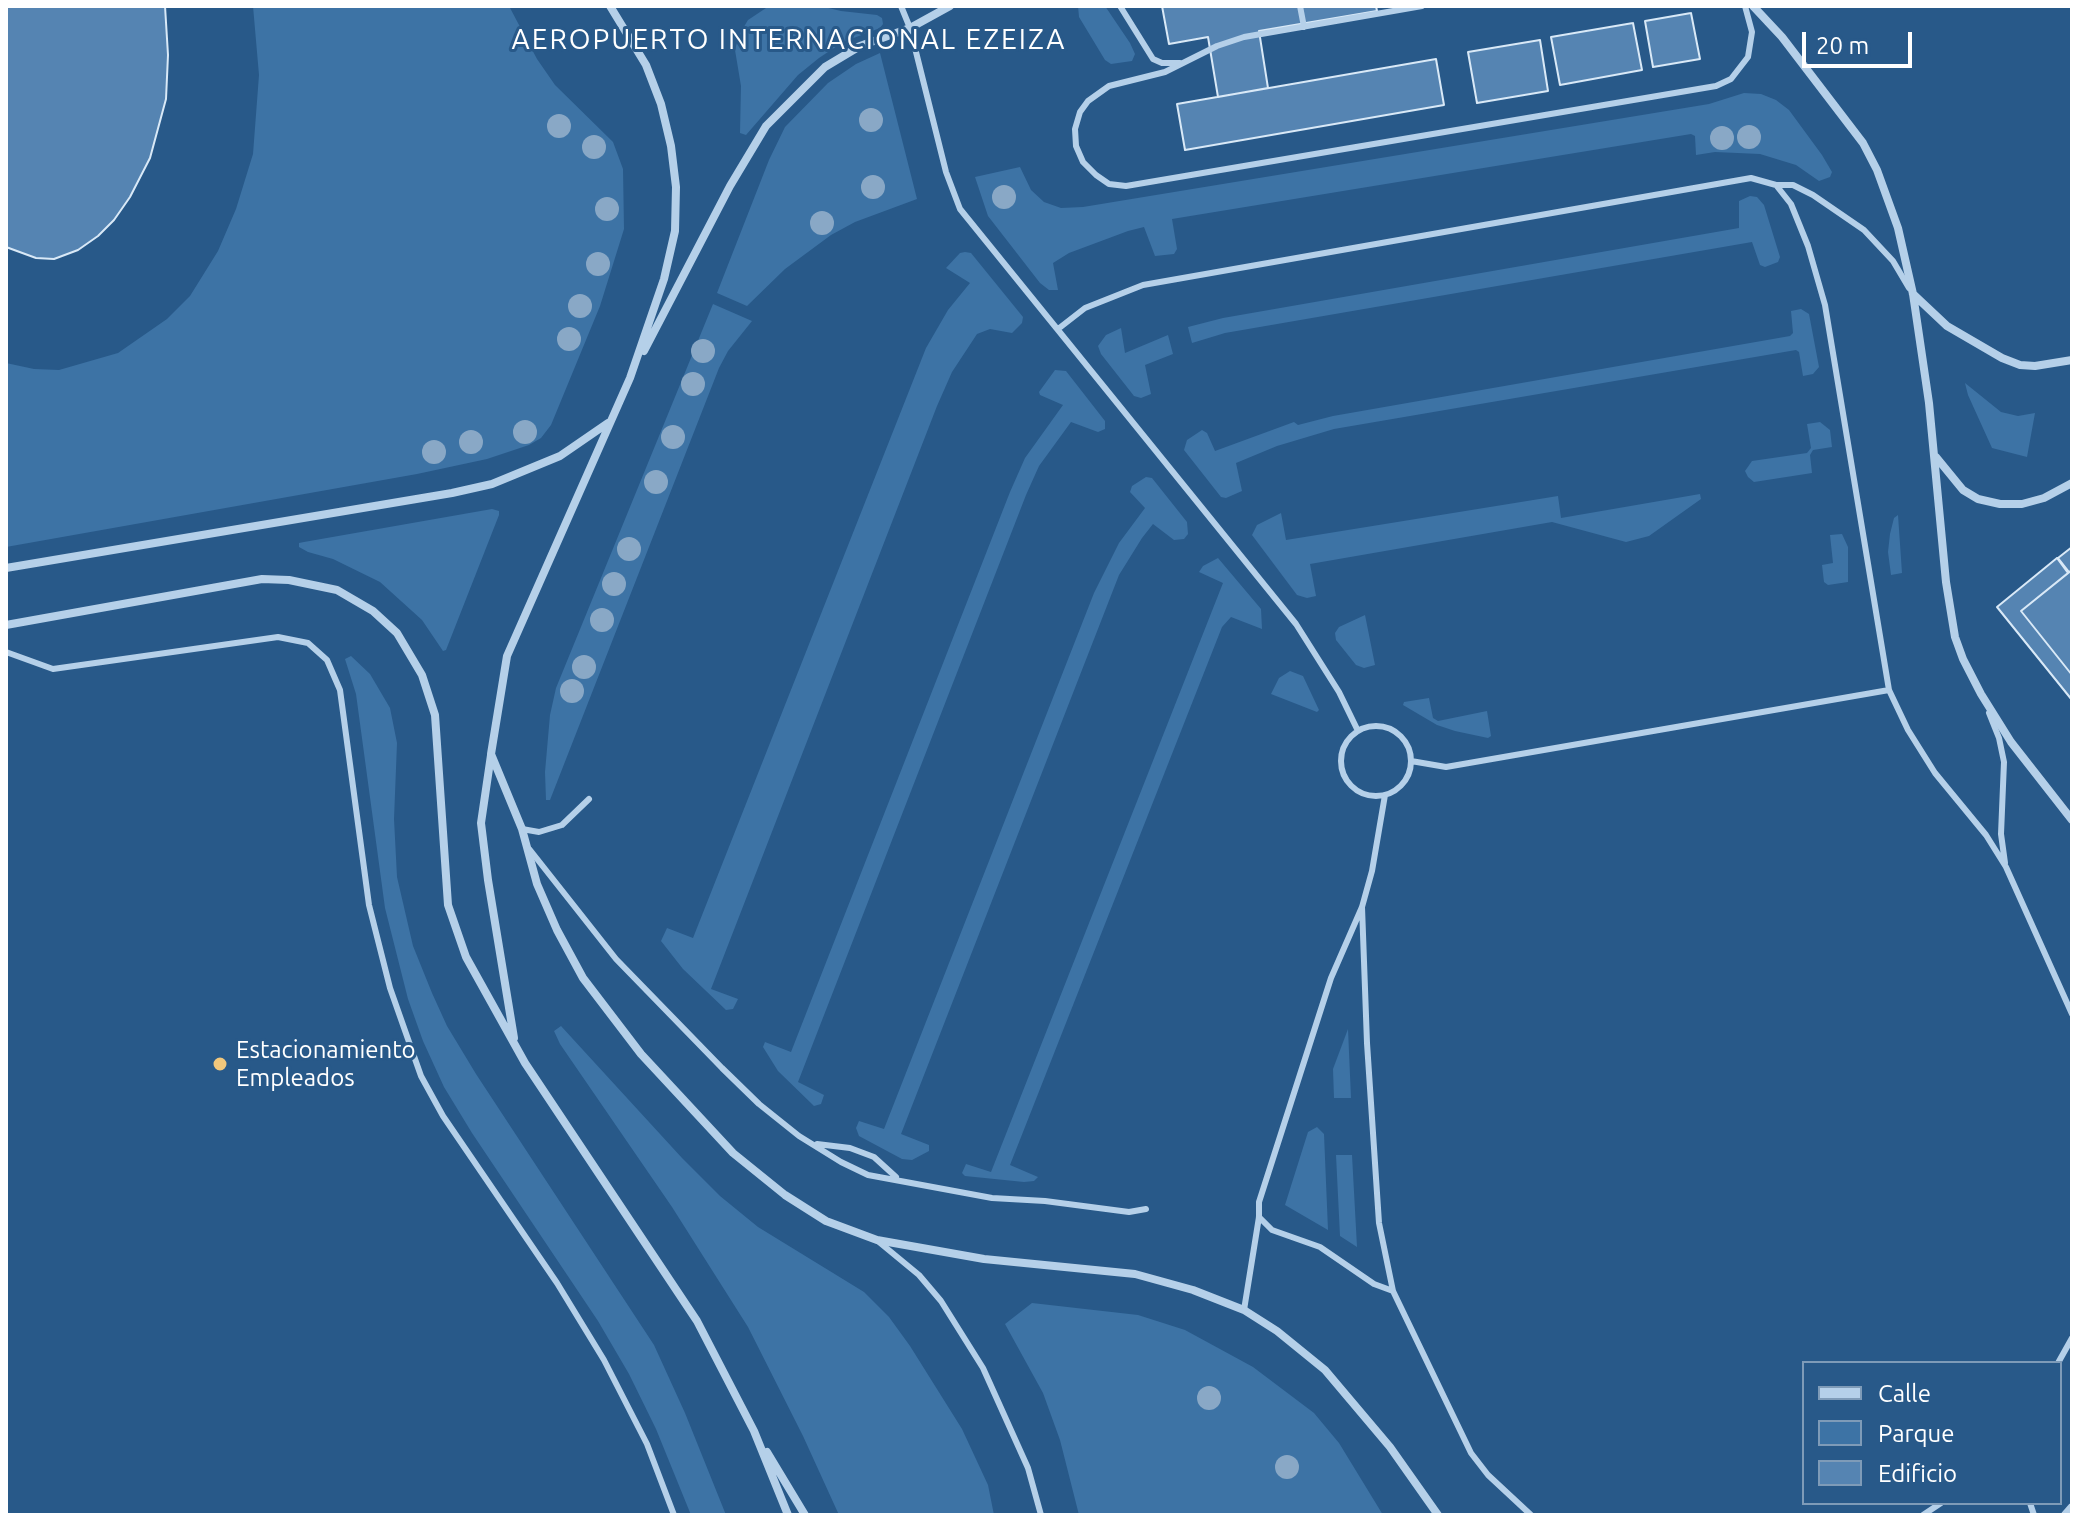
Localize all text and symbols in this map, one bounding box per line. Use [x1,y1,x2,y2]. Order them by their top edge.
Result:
scale bar [1806,16,1916,66]
district label: AEROPUERTO INTERNACIONAL EZEIZA [511,23,1067,57]
text: 20 m [1816,32,1869,59]
place label: Estacionamiento Empleados [236,1036,416,1092]
marker: Estacionamiento Empleados [211,1055,229,1073]
legend [1802,1361,2062,1505]
text: Calle [1878,1380,1931,1407]
text: Parque [1878,1420,1955,1447]
text: Edificio [1878,1460,1957,1487]

